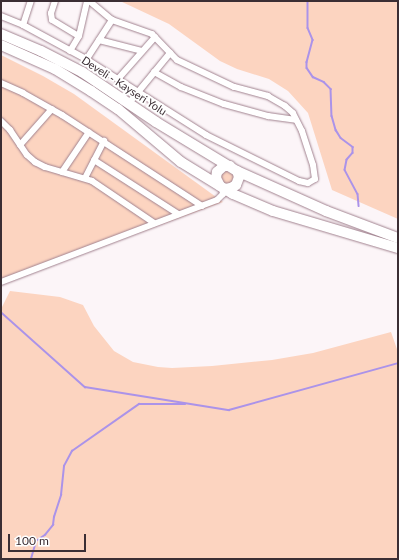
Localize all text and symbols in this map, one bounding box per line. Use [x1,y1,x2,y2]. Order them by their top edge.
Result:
street label: Develi - Kayseri Yolu [79,53,169,119]
scale bar [10,526,88,552]
text: 100 m [15,533,49,548]

